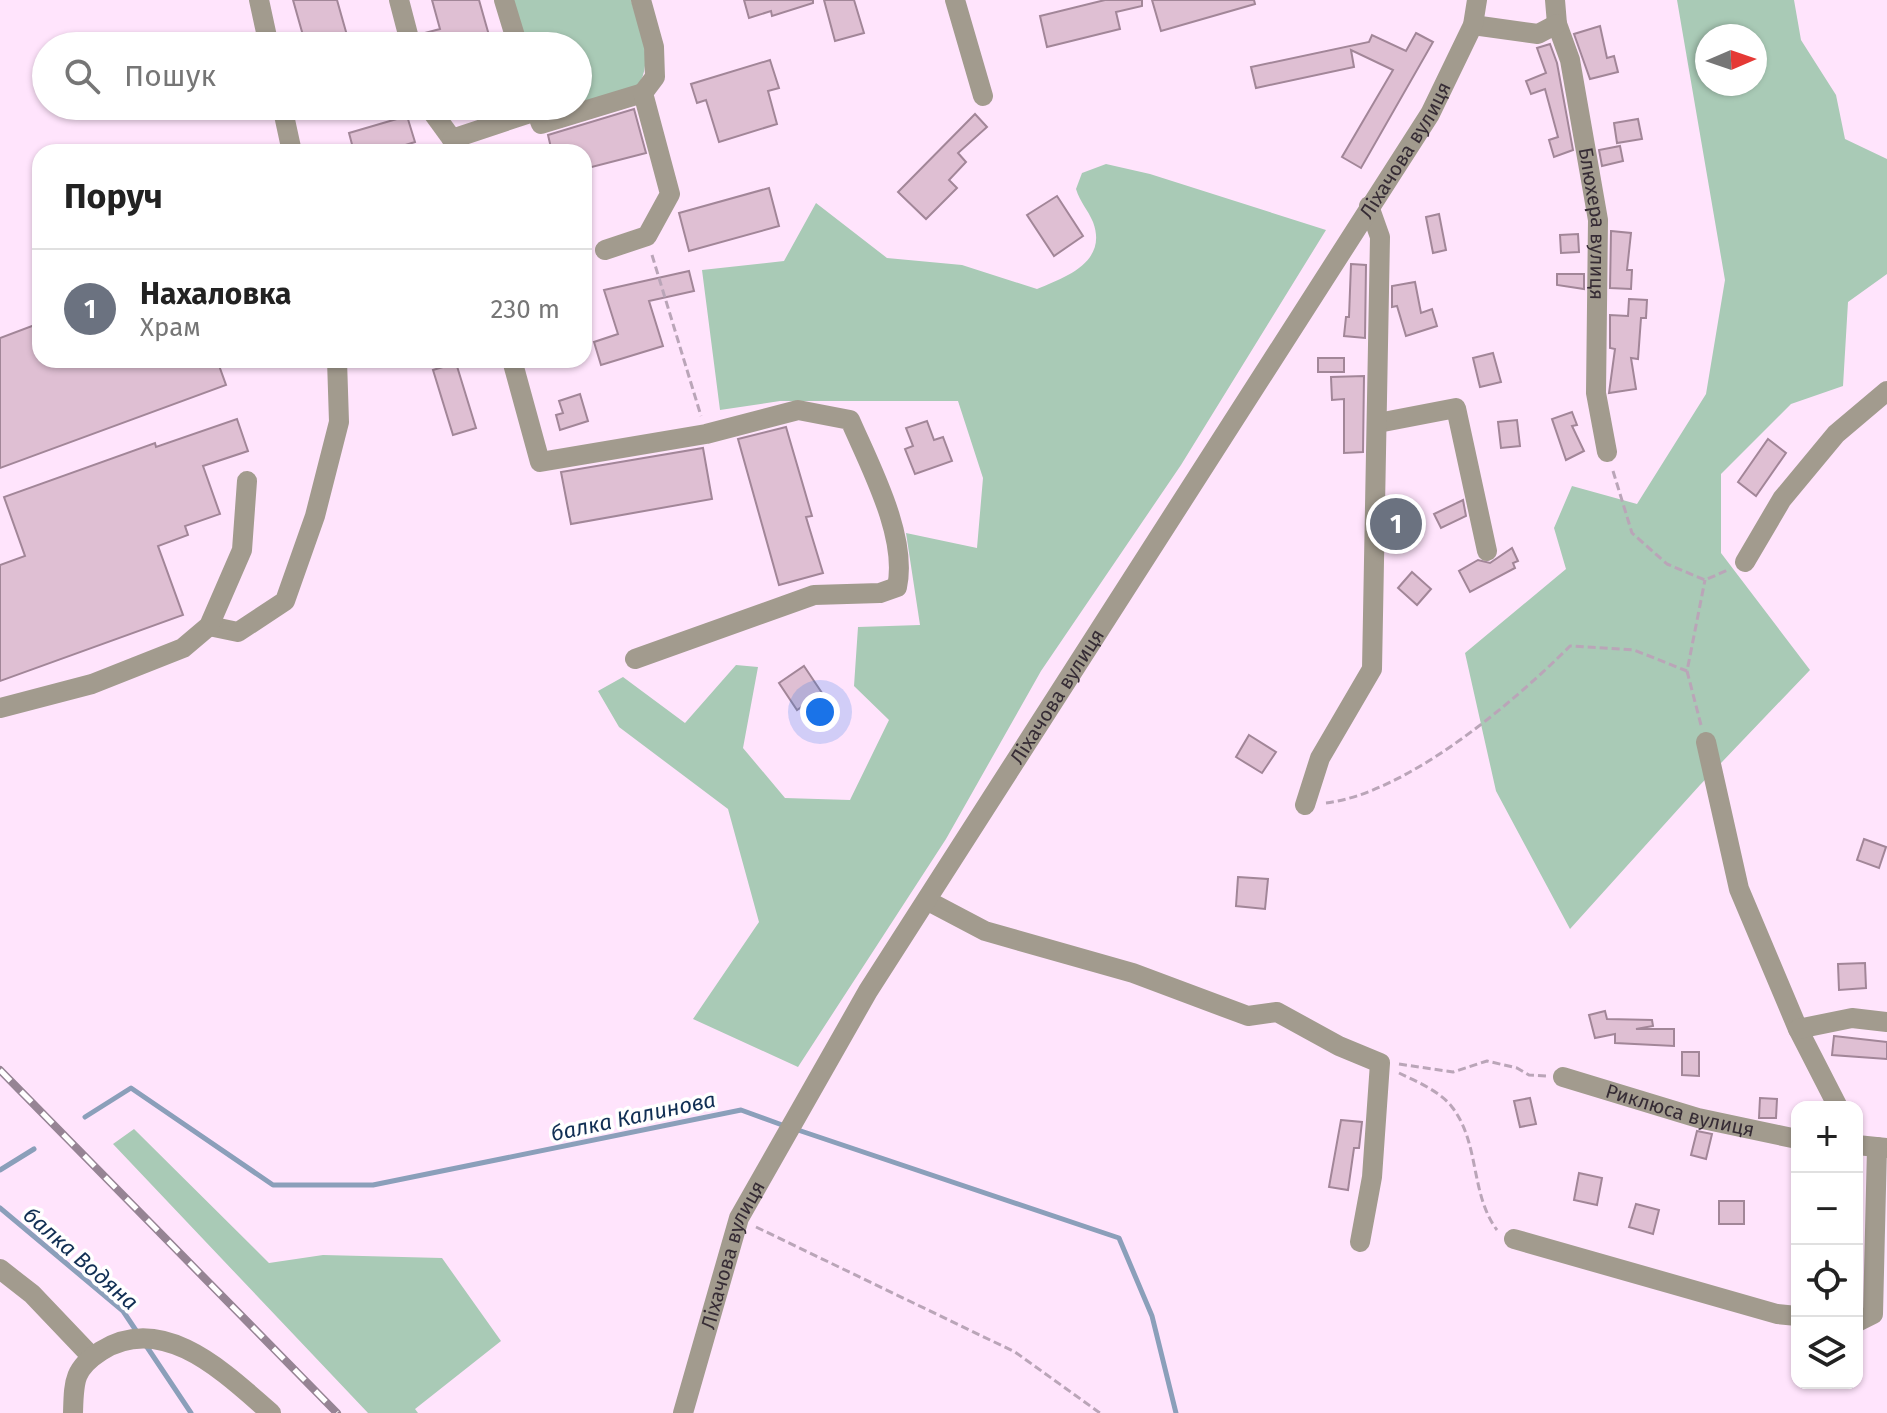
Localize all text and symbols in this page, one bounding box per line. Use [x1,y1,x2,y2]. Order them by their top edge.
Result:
north arrow [1695,24,1767,96]
search box [32,32,592,120]
icon: search [60,54,104,98]
text: Пошук [124,58,216,94]
street label: Ліхачова вулиця [1354,78,1456,223]
street label: Блюхера вулиця [1573,145,1610,300]
text: Поруч [64,176,163,217]
text: Нахаловка [140,276,292,312]
text: 1 [84,294,96,325]
text: 230 m [491,294,560,325]
text: Храм [140,312,201,343]
pin: 1 [1370,494,1422,554]
street label: Ліхачова вулиця [1005,624,1109,768]
your location [800,692,840,732]
street label: Риклюса вулиця [1603,1079,1757,1142]
water label: балка Калинова [548,1086,718,1147]
map controls [1791,1101,1863,1389]
button: + [1791,1101,1863,1173]
button: − [1791,1173,1863,1245]
street label: Ліхачова вулиця [696,1176,770,1332]
water label: балка Водяна [18,1201,144,1316]
button: locate [1791,1245,1863,1317]
button: layers [1791,1317,1863,1389]

